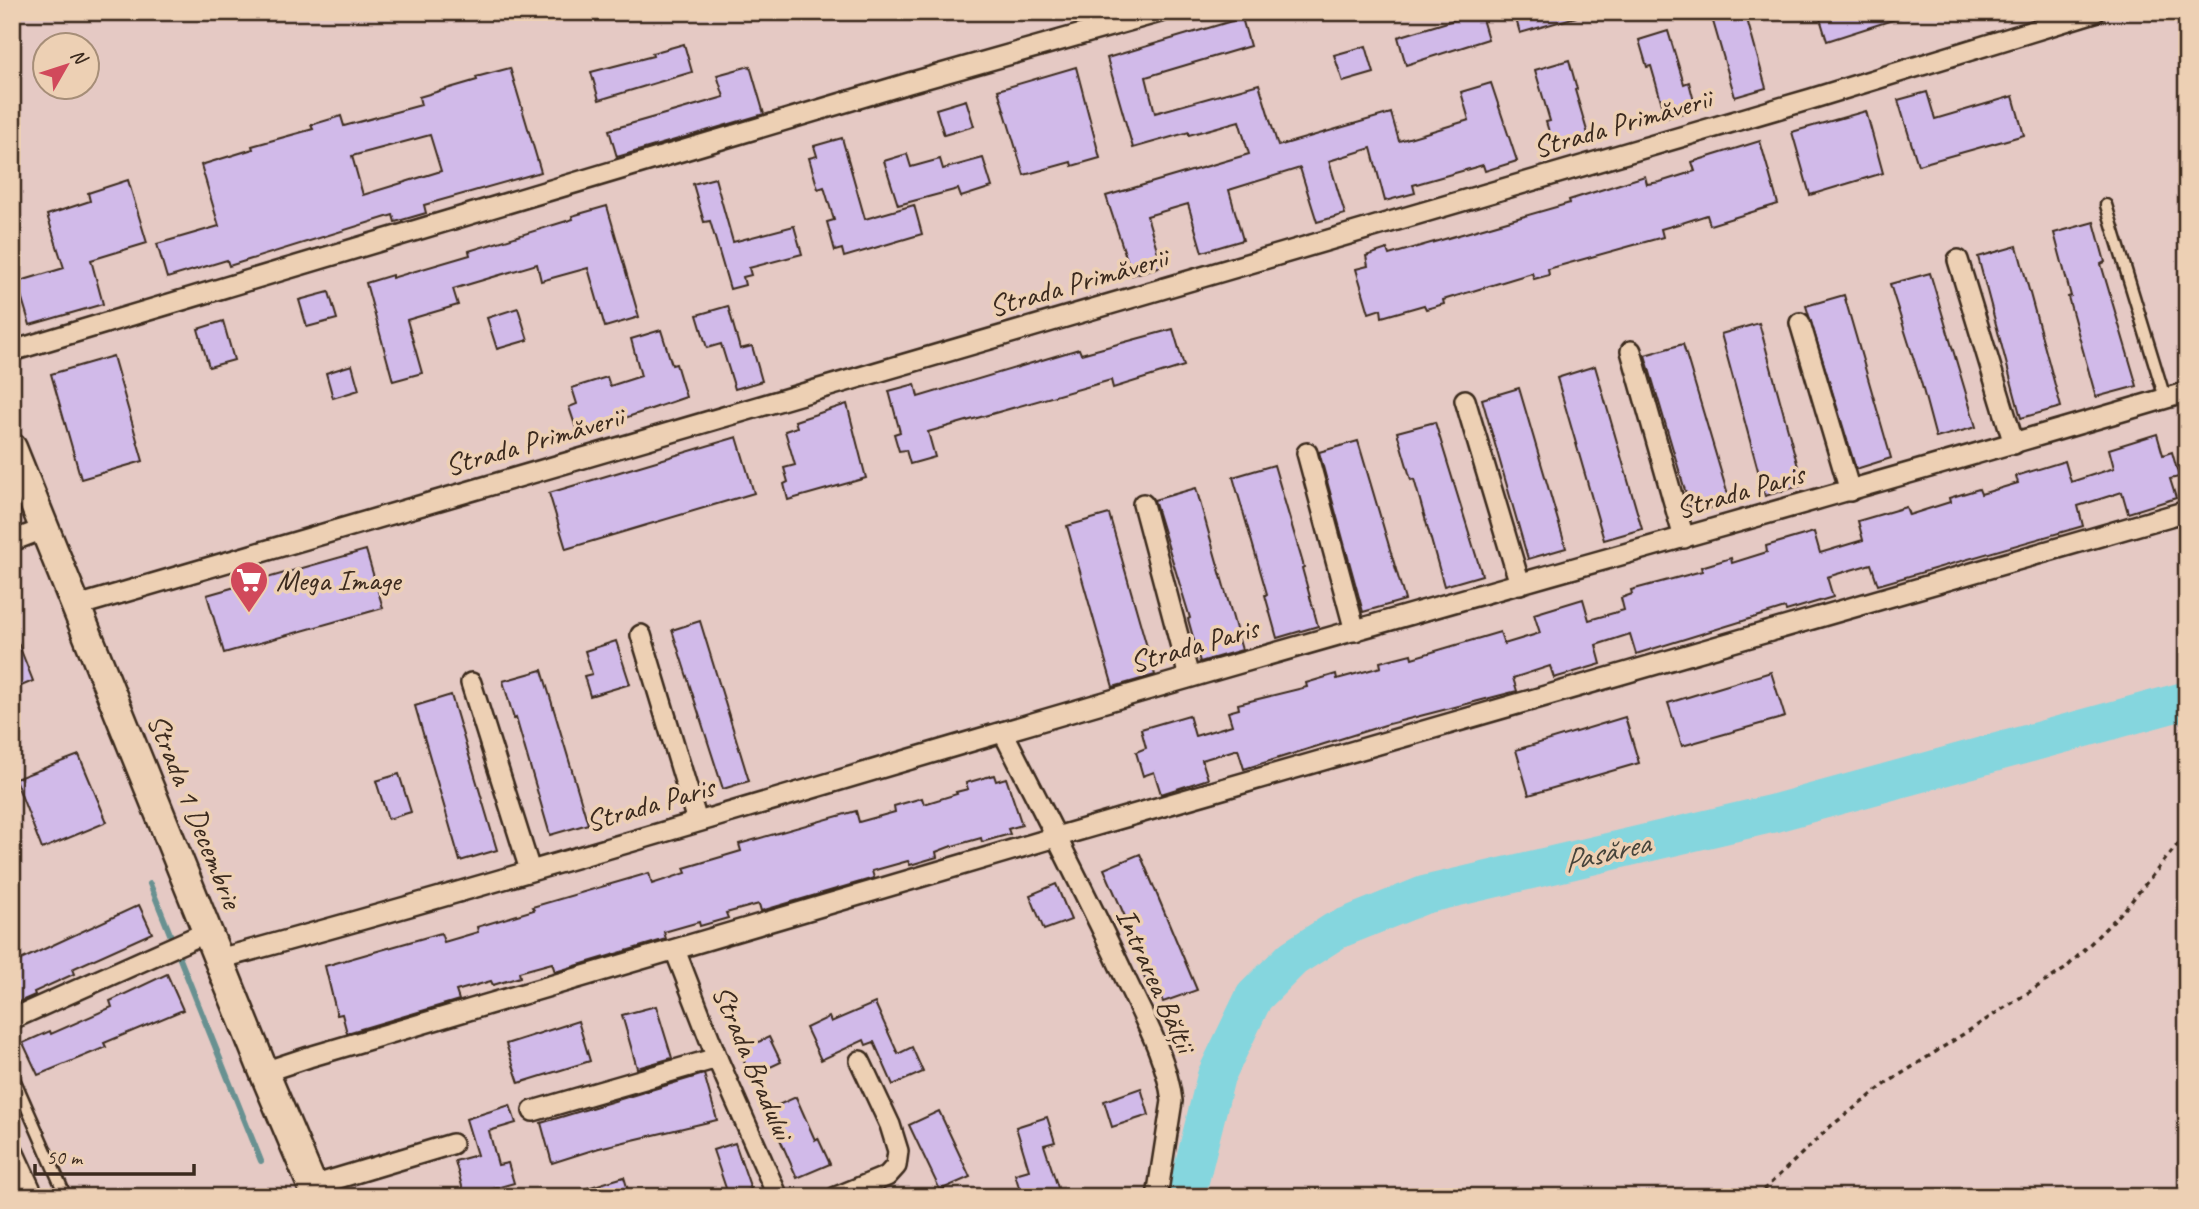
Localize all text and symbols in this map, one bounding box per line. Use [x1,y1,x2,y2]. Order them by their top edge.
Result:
north arrow [32,32,102,102]
text: N [65,44,93,71]
street label: Strada Primăverii [1529,78,1719,167]
street label: Strada Primăverii [985,237,1175,326]
street label: Strada Primăverii [441,396,631,485]
street label: Strada Paris [1671,454,1811,527]
supermarket icon: Mega Image [228,559,270,614]
place label: Mega Image [276,561,403,599]
street label: Strada Paris [1125,608,1265,681]
street label: Strada 1 Decembrie [139,708,252,916]
street label: Strada Paris [581,767,721,840]
water label: Pasărea [1559,822,1656,882]
street label: Intrarea Bălții [1107,902,1206,1061]
street label: Strada Bradului [704,979,804,1148]
scale bar [35,1132,194,1176]
text: 50 m [46,1144,84,1170]

